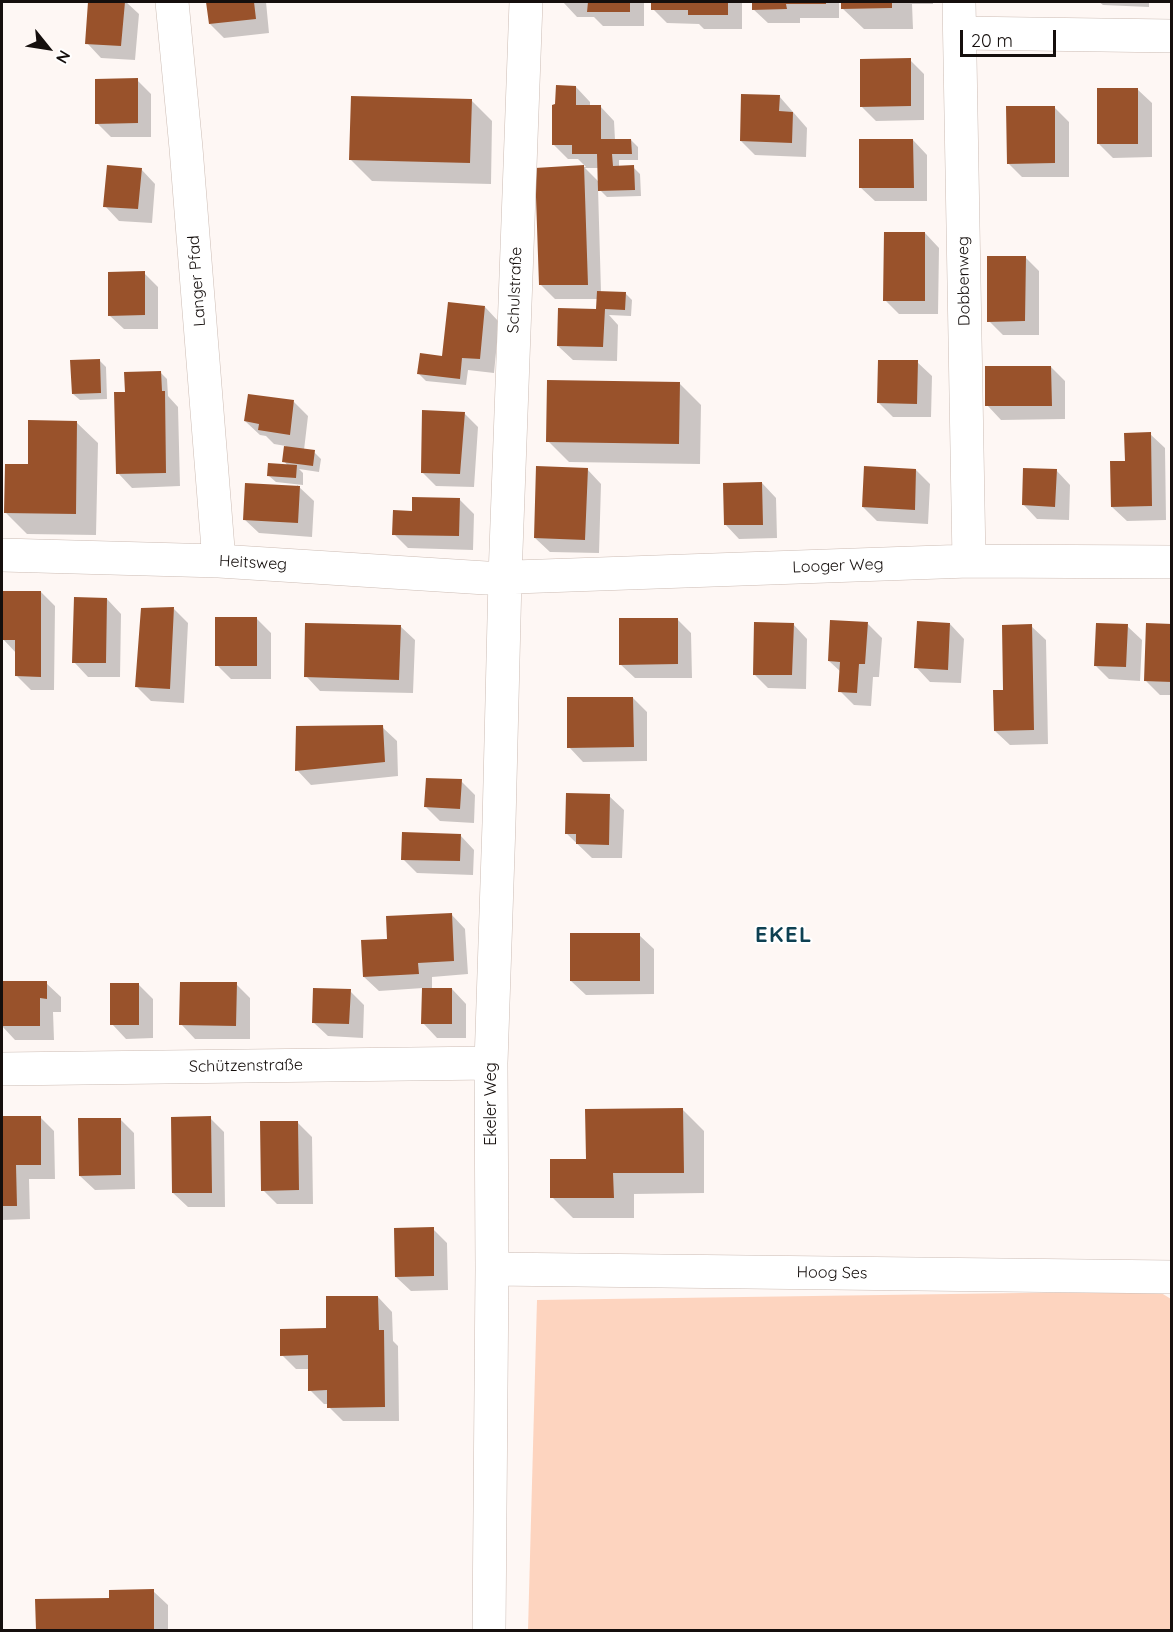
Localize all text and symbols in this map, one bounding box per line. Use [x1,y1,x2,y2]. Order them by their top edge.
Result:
north arrow [18,18,78,78]
scale bar [963,18,1059,56]
text: 20 m [971,29,1013,52]
text: N [52,47,75,67]
street label: Langer Pfad [184,235,210,327]
street label: Dobbenweg [954,236,974,326]
street label: Schulstraße [504,246,526,334]
street label: Heitsweg [218,552,288,574]
street label: Looger Weg [792,555,884,577]
district label: EKEL [755,922,813,948]
street label: Schützenstraße [189,1055,303,1077]
street label: Ekeler Weg [481,1062,501,1146]
street label: Hoog Ses [796,1263,868,1283]

